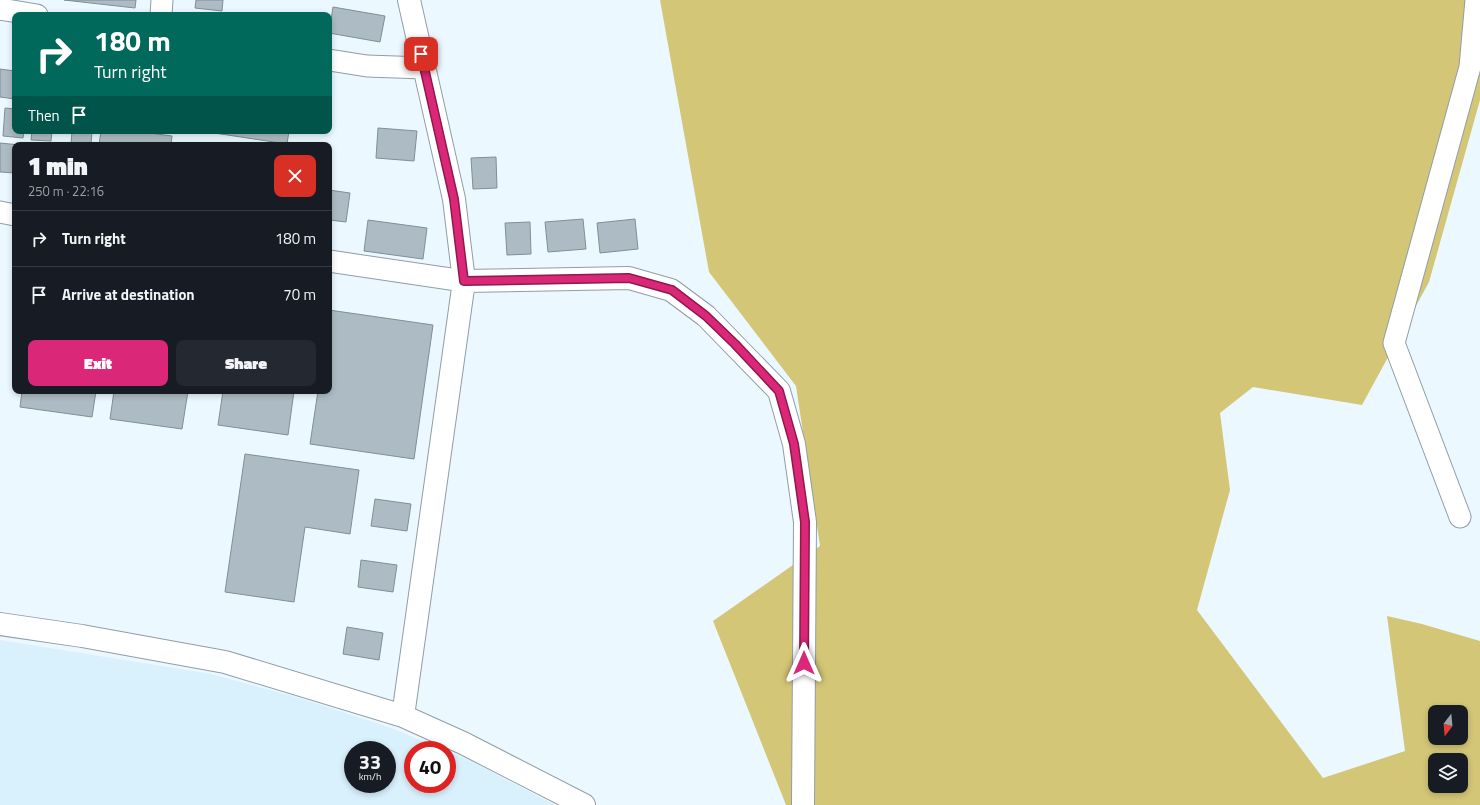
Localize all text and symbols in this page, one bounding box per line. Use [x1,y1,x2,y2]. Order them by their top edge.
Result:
text: 180 m [94,19,171,62]
icon: right [28,28,80,80]
pin [404,37,438,71]
icon: arrive [410,43,432,65]
text: Turn right [94,58,167,85]
text: Then [28,104,60,127]
icon: arrive [68,104,90,126]
text: 1 min [28,148,88,184]
button: close [274,155,316,197]
text: 250 m · 22:16 [28,181,104,201]
text: Turn right [62,227,126,250]
text: 180 m [275,227,316,250]
icon: right [28,228,50,250]
text: Arrive at destination [62,283,195,306]
text: 70 m [283,283,316,306]
icon: arrive [28,284,50,306]
button: Exit [28,340,168,386]
button: Share [176,340,316,386]
position arrow [783,642,825,684]
north arrow [1428,705,1468,745]
map controls [1428,705,1468,793]
speed limit sign: 40 [404,741,456,793]
text: 33 [359,746,381,777]
button: layers [1428,753,1468,793]
text: km/h [359,769,381,784]

